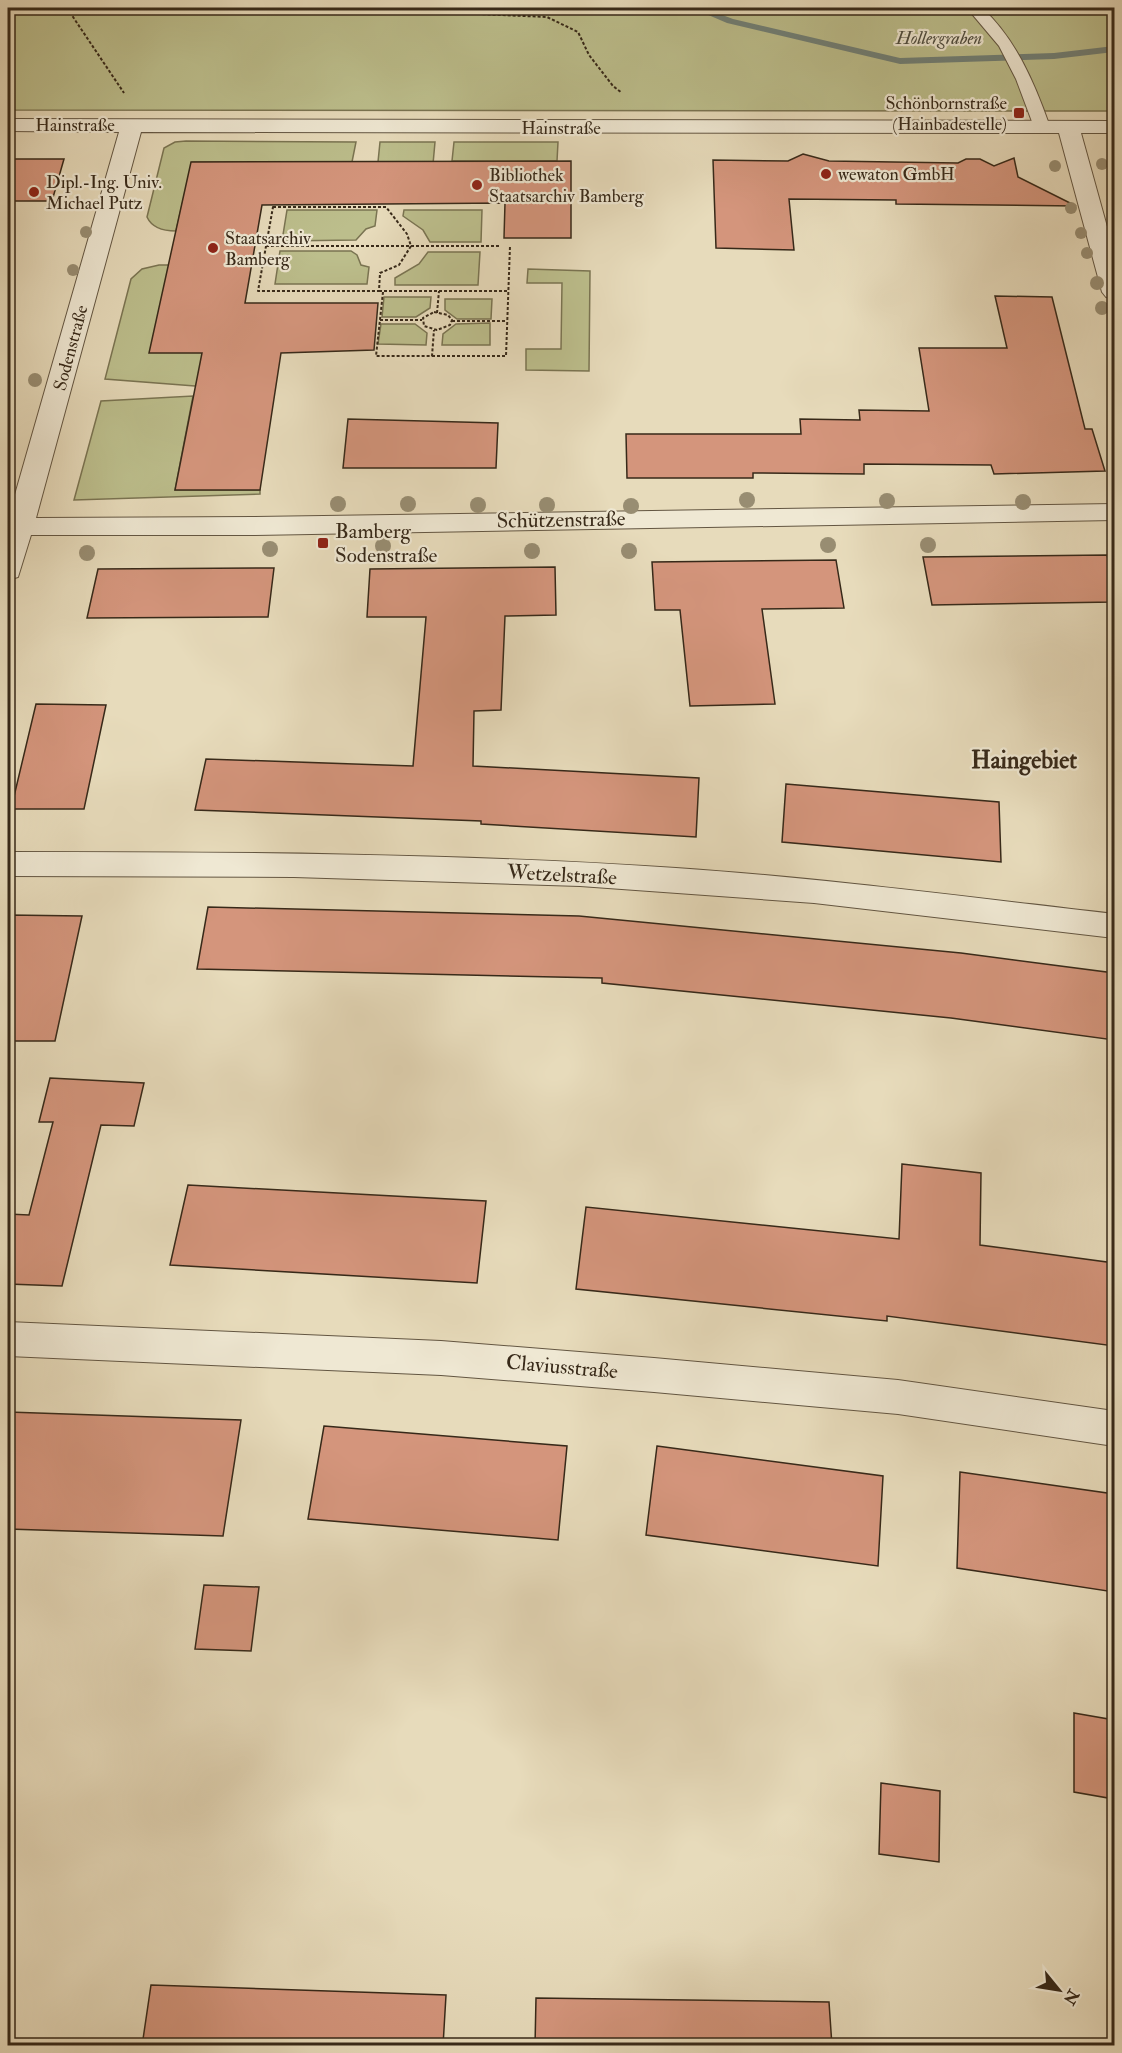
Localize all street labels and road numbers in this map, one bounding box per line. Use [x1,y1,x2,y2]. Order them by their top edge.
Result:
street label: Hainstraße [35,114,115,137]
street label: Hainstraße [521,117,601,140]
street label: Sodenstraße [49,302,94,393]
street label: Schützenstraße [496,505,626,535]
street label: Wetzelstraße [505,859,618,891]
street label: Claviusstraße [505,1349,619,1385]

